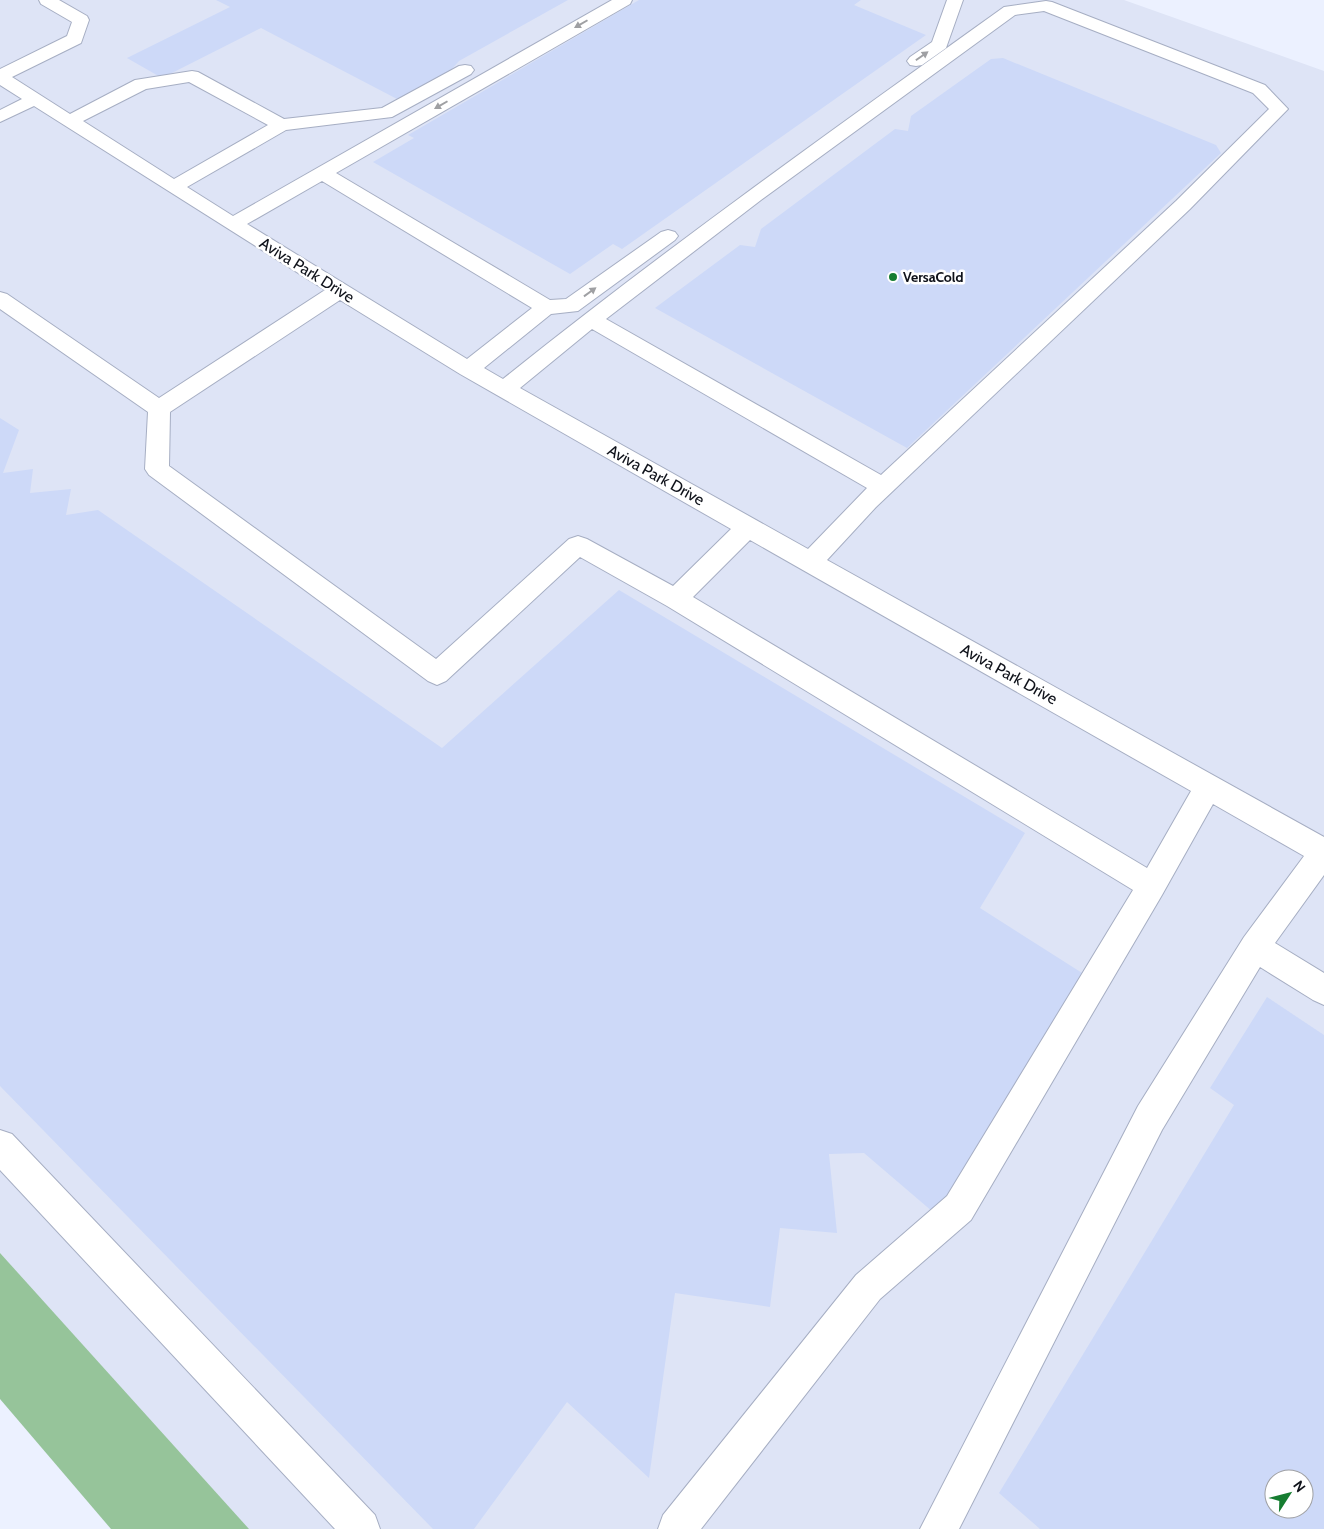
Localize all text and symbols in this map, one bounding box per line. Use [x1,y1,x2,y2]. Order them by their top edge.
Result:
one-way arrow [575,20,588,29]
one-way arrow [915,51,929,61]
one-way arrow [433,101,448,109]
street label: Aviva Park Drive [256,233,358,307]
place label: VersaCold [903,268,963,286]
marker: VersaCold [887,271,899,283]
one-way arrow [583,287,597,297]
street label: Aviva Park Drive [604,441,708,509]
street label: Aviva Park Drive [957,640,1061,708]
north arrow [1264,1469,1314,1519]
text: N [1289,1477,1310,1496]

